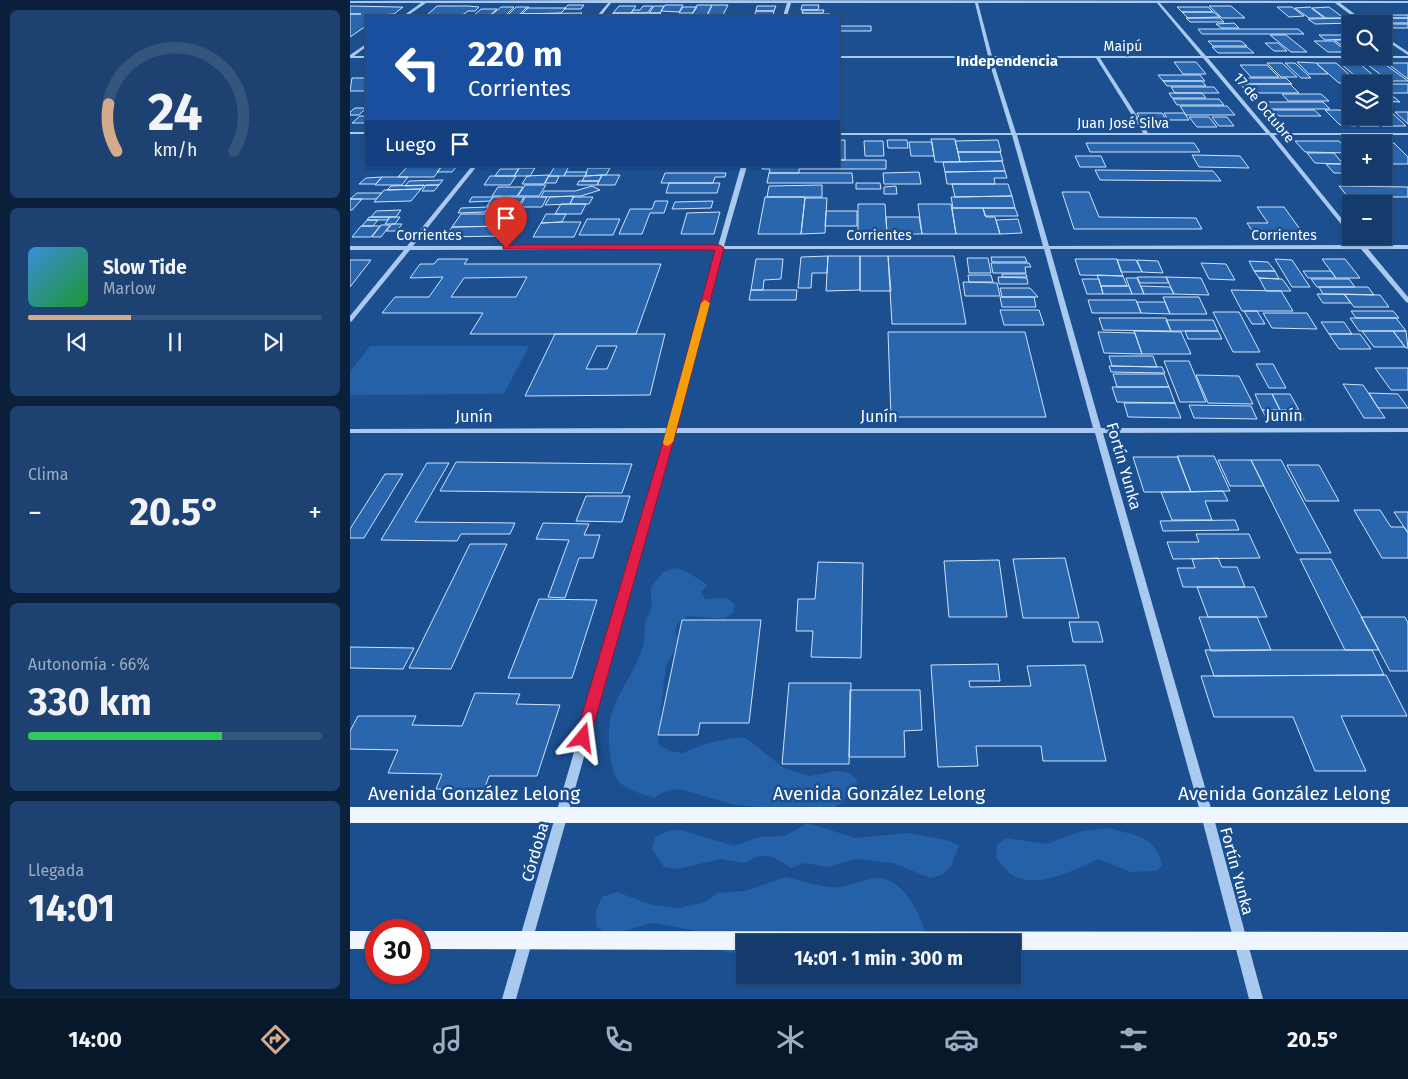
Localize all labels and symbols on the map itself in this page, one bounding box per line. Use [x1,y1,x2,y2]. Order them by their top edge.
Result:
street label: Maipú [1104,38,1142,55]
district label: Independencia [956,52,1058,70]
street label: 17 de Octubre [1230,70,1298,146]
street label: Juan José Silva [1077,115,1169,132]
pin [485,197,527,248]
street label: Corrientes [396,227,462,244]
street label: Corrientes [846,227,912,244]
street label: Corrientes [1251,227,1317,244]
street label: Junín [1265,406,1303,425]
street label: Junín [455,407,493,426]
street label: Junín [860,407,898,426]
street label: Fortín Yunka [1102,420,1146,512]
position arrow [556,711,608,763]
street label: Avenida González Lelong [368,782,580,805]
street label: Avenida González Lelong [773,782,985,805]
street label: Avenida González Lelong [1178,782,1390,805]
street label: Córdoba [518,820,552,884]
street label: Fortín Yunka [1216,825,1258,917]
speed limit sign: 30 [365,919,430,984]

